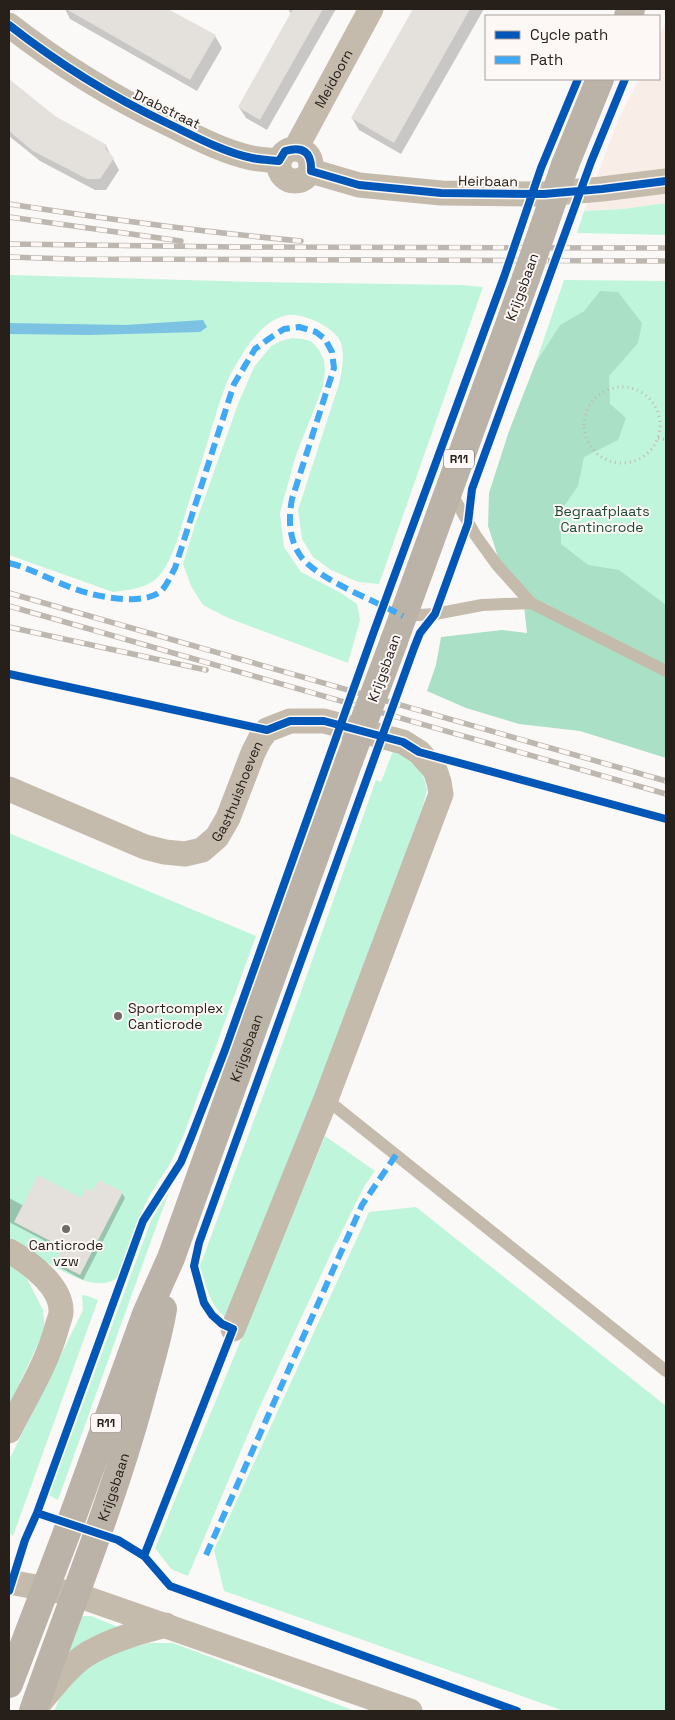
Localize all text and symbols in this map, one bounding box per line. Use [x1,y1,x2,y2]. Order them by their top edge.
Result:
legend [485,15,660,80]
text: Cycle path [530,25,608,44]
street label: Meidoorn [310,46,357,111]
text: Path [530,50,563,69]
street label: Drabstraat [131,85,203,133]
street label: Heirbaan [458,171,518,191]
street label: Krijgsbaan [501,251,543,323]
road number: R11 [444,449,474,468]
park label: Begraafplaats Cantincrode [554,502,650,536]
street label: Krijgsbaan [363,632,405,704]
street label: Gasthuishoeven [207,738,267,845]
place label: Sportcomplex Canticrode [128,999,223,1033]
marker: Sportcomplex Canticrode [112,1010,124,1022]
street label: Krijgsbaan [226,1012,267,1084]
marker: Canticrode vzw [60,1223,72,1235]
place label: Canticrode vzw [29,1236,103,1270]
road number: R11 [91,1414,121,1432]
street label: Krijgsbaan [94,1451,133,1524]

